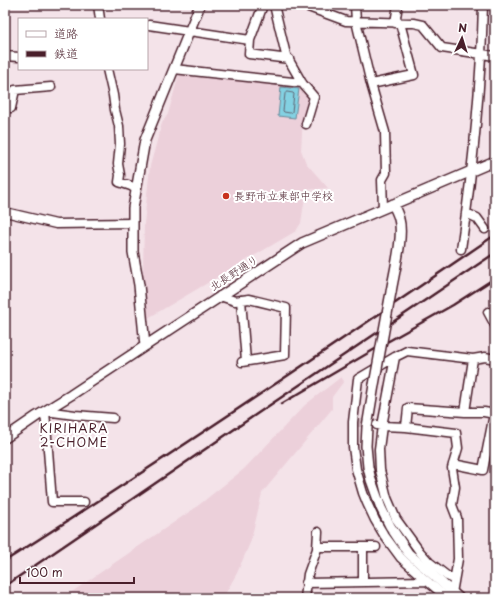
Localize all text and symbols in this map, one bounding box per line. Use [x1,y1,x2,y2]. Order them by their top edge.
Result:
legend [18,18,148,70]
north arrow [442,18,482,58]
text: N [458,19,468,36]
text: 道路 [54,24,78,42]
text: 鉄道 [54,44,78,62]
place label: 長野市立東部中学校 [234,187,333,204]
marker: 長野市立東部中学校 [221,191,231,201]
street label: 北長野通り [206,250,261,295]
district label: KIRIHARA 2-CHOME [40,419,108,451]
scale bar [20,559,134,585]
text: 100 m [26,563,63,581]

